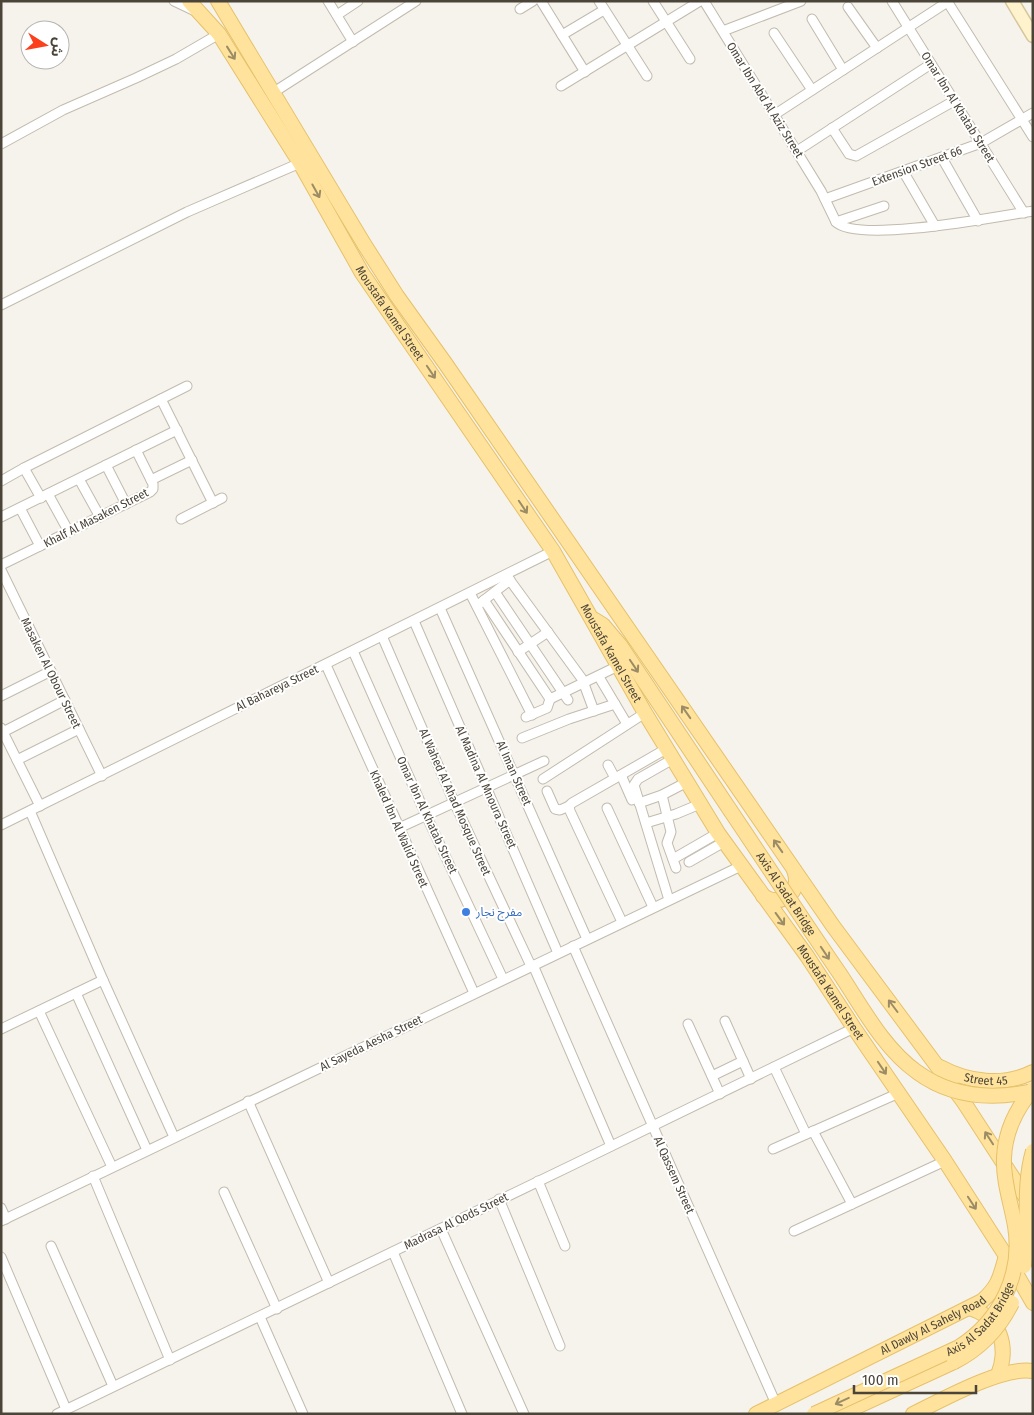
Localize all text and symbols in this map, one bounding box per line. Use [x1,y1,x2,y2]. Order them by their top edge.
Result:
north arrow [20,20,70,70]
text: ش [47,36,67,58]
street label: Omar Ibn Abd Al Aziz Street [724,40,806,160]
one-way arrow [226,45,236,59]
street label: Omar Ibn Al Khatab Street [918,49,998,165]
street label: Extension Street 66 [870,143,964,189]
one-way arrow [311,184,321,198]
street label: Moustafa Kamel Street [353,264,427,363]
one-way arrow [426,365,437,379]
street label: Khalf Al Masaken Street [41,485,151,551]
one-way arrow [518,499,528,513]
street label: Moustafa Kamel Street [578,601,645,705]
street label: Masaken Al Obour Street [18,615,84,731]
one-way arrow [629,659,639,673]
street label: Al Bahareya Street [233,662,321,714]
one-way arrow [681,706,691,720]
street label: Al Madina Al Mnoura Street [453,723,519,851]
street label: Al Wahed Al Ahad Mosque Street [416,726,494,878]
street label: Al Iman Street [494,739,534,808]
street label: Omar Ibn Al Khatab Street [394,754,460,876]
street label: Khaled Ibn Al Walid Street [367,768,431,890]
one-way arrow [773,839,783,853]
street label: Axis Al Sadat Bridge [753,850,819,939]
place label: مفرح نجار [475,905,522,921]
marker: مفرح نجار [460,906,472,918]
one-way arrow [775,912,786,926]
street label: Moustafa Kamel Street [794,942,867,1042]
one-way arrow [821,945,831,959]
one-way arrow [888,1000,899,1013]
street label: Al Sayeda Aesha Street [318,1012,425,1074]
one-way arrow [877,1061,887,1075]
street label: Street 45 [962,1070,1009,1088]
one-way arrow [983,1131,994,1145]
street label: Al Qassem Street [651,1134,697,1216]
street label: Madrasa Al Qods Street [402,1190,510,1252]
one-way arrow [967,1196,978,1210]
street label: Axis Al Sadat Bridge [944,1280,1017,1359]
street label: Al Dawly Al Sahely Road [878,1293,989,1358]
scale bar [854,1362,976,1394]
text: 100 m [862,1371,899,1389]
one-way arrow [835,1397,850,1406]

